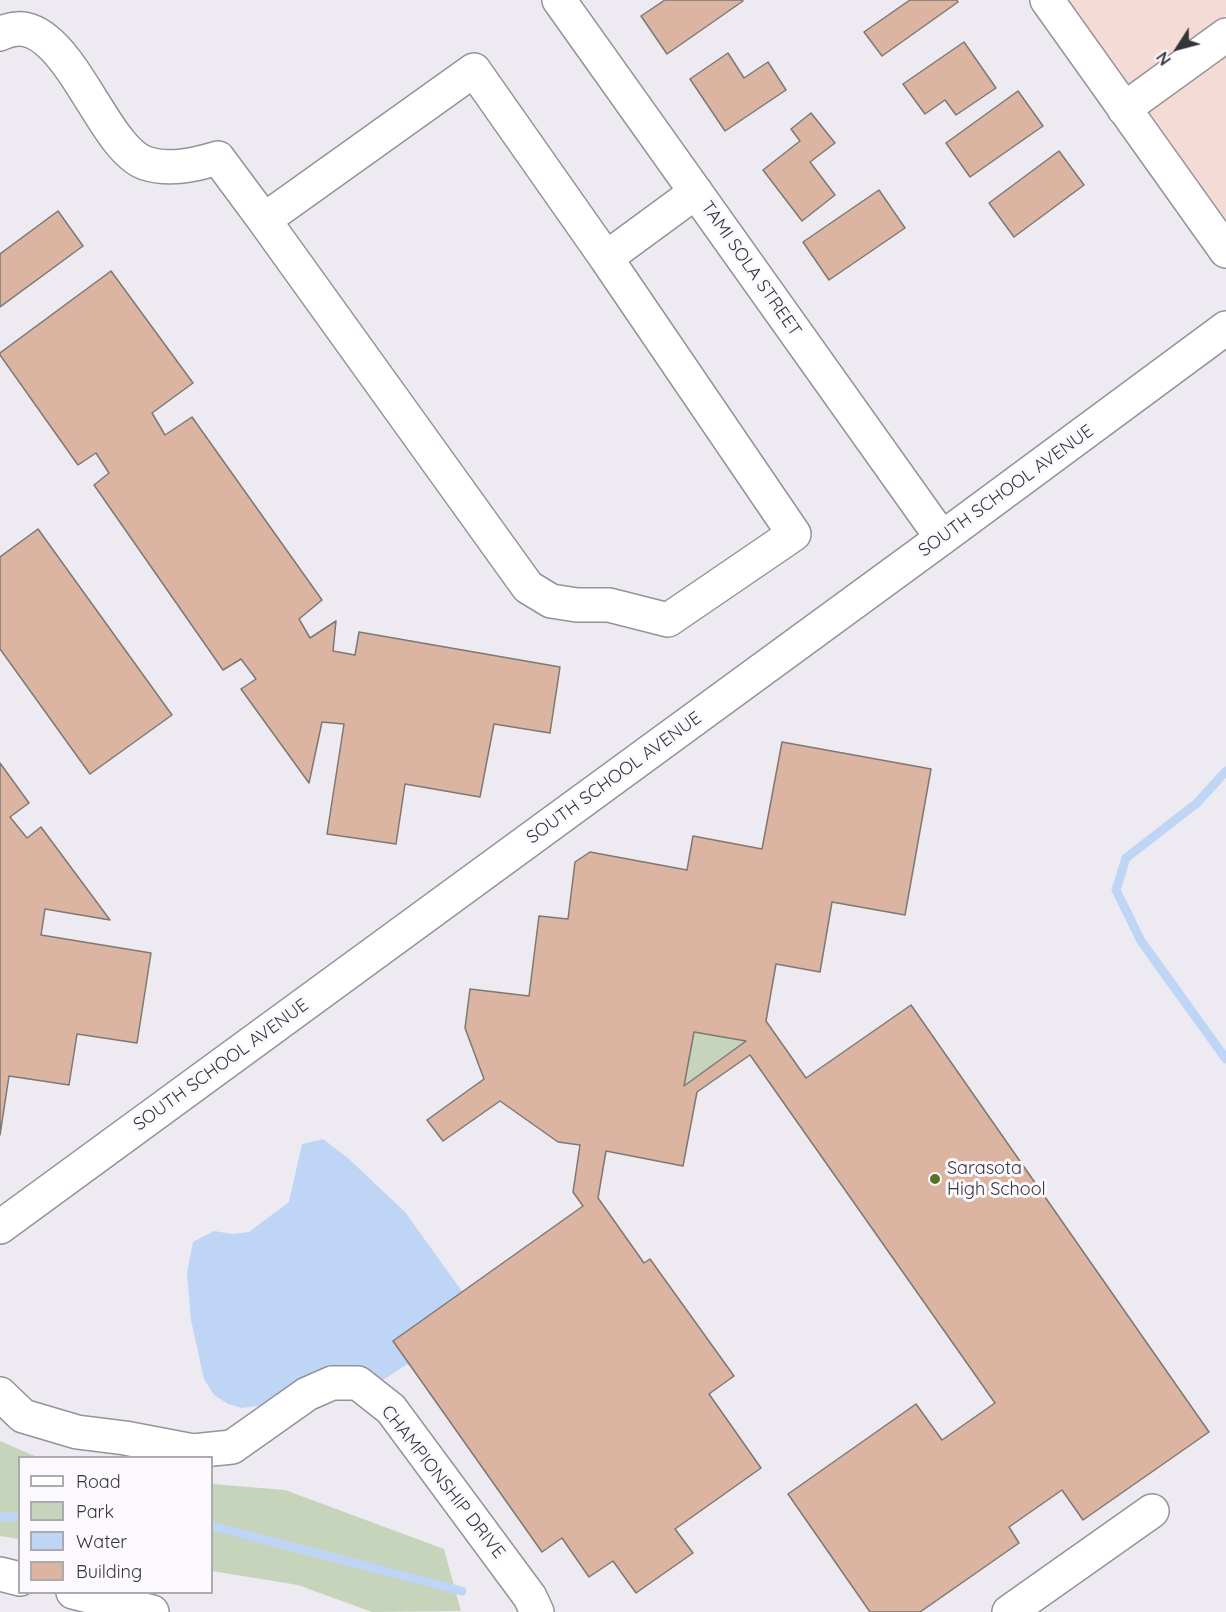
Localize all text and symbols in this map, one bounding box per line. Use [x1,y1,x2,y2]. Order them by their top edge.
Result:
north arrow [1148,18,1208,78]
text: N [1152,48,1175,69]
street label: TAMI SOLA STREET [696,197,806,341]
street label: SOUTH SCHOOL AVENUE [914,420,1098,562]
street label: SOUTH SCHOOL AVENUE [522,707,706,849]
street label: SOUTH SCHOOL AVENUE [129,994,313,1136]
place label: Sarasota High School [947,1158,1046,1200]
marker: Sarasota High School [928,1172,942,1186]
street label: CHAMPIONSHIP DRIVE [377,1401,509,1563]
legend [18,1456,213,1594]
text: Road [76,1470,121,1493]
text: Park [76,1500,114,1523]
text: Water [76,1530,127,1553]
text: Building [76,1560,142,1583]

